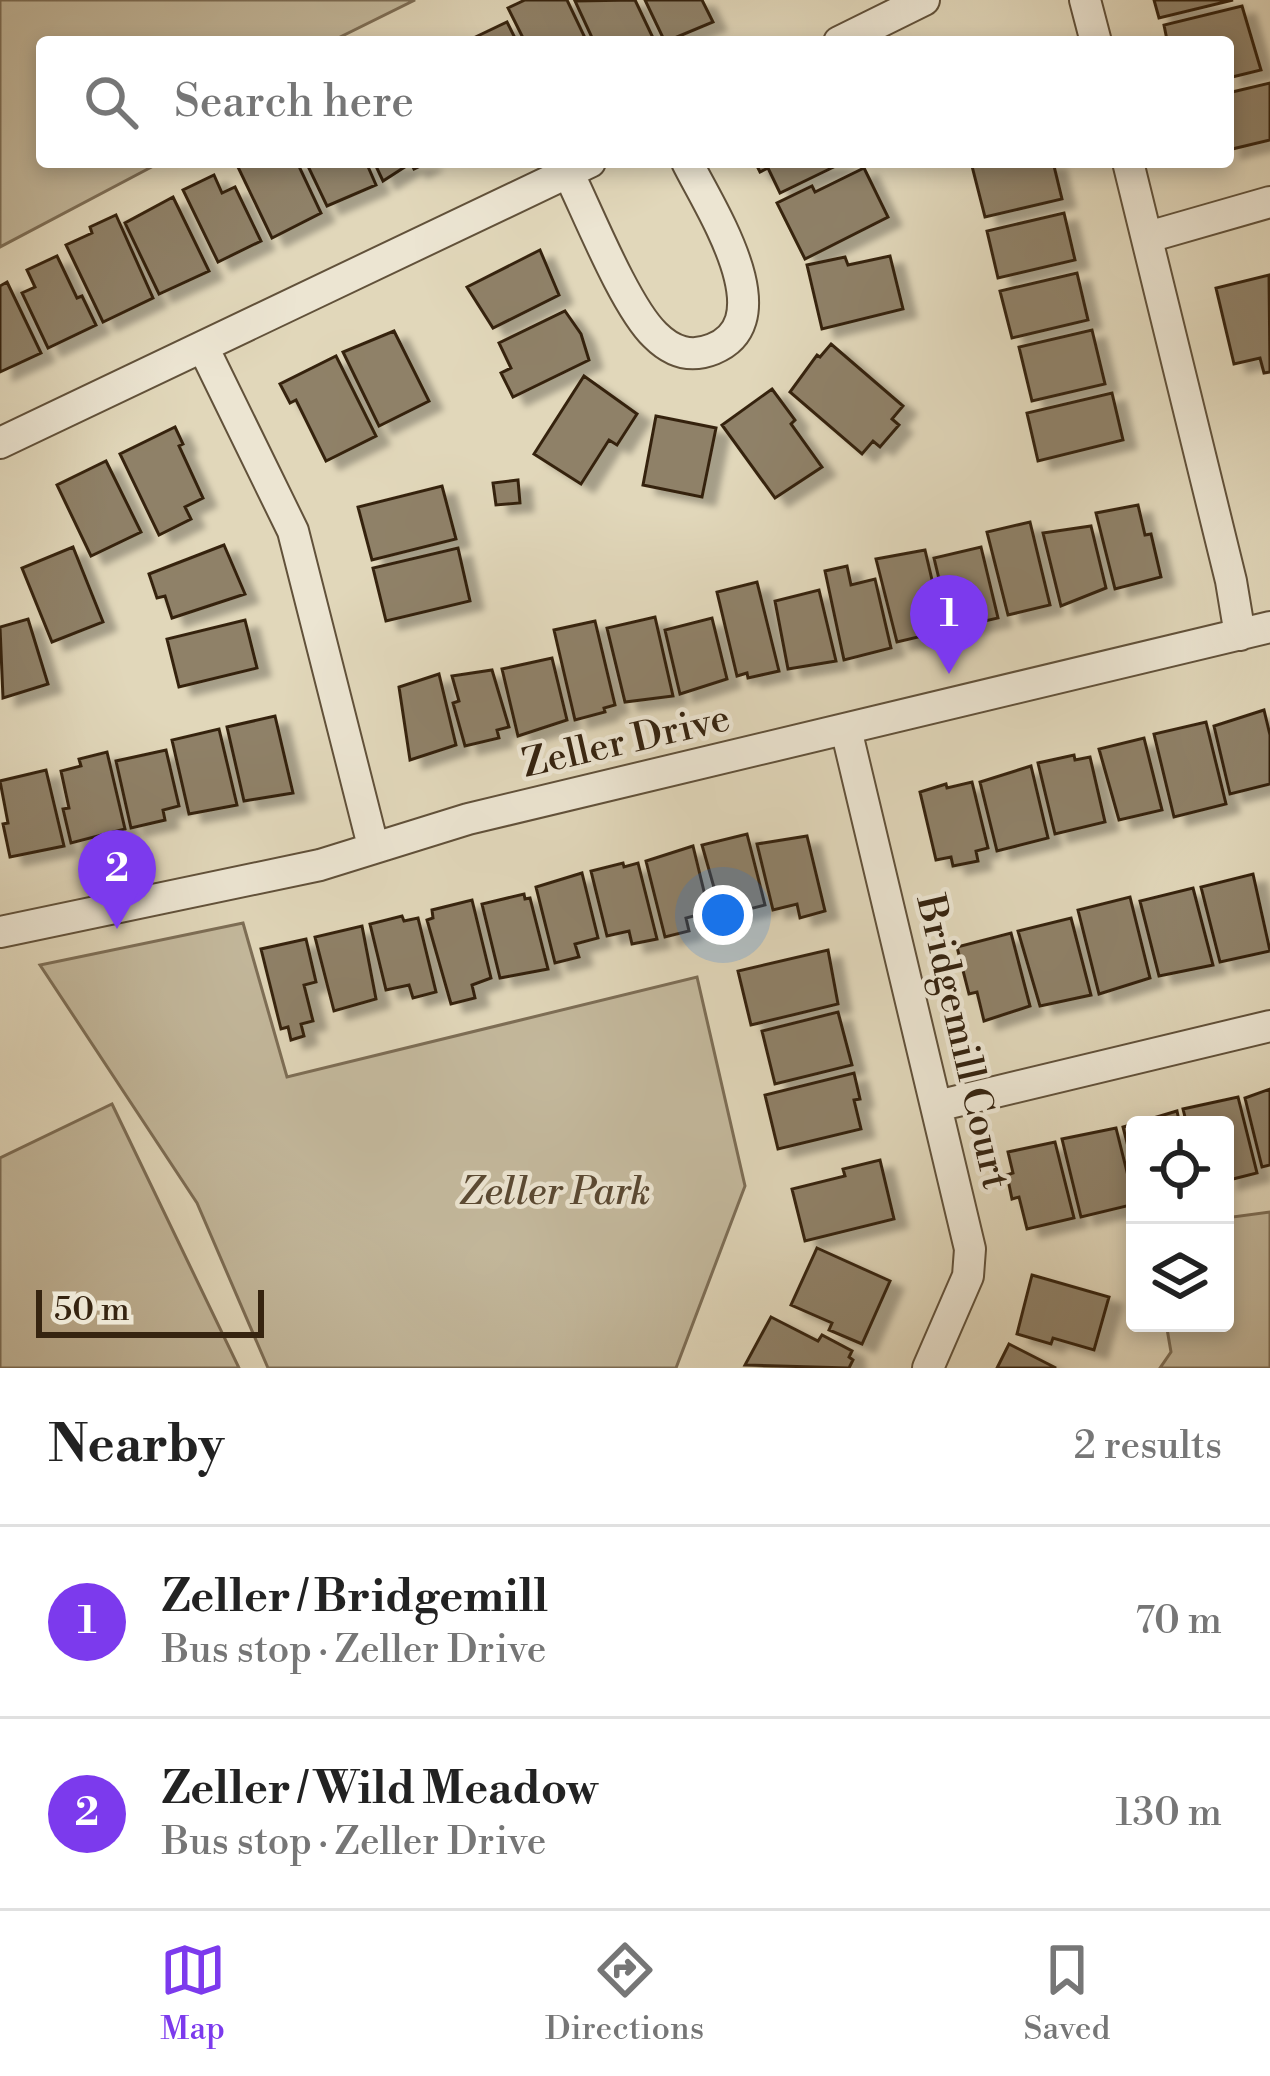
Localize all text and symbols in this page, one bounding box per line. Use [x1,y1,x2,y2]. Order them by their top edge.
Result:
search box [36,36,1234,168]
icon: search [78,69,144,135]
text: Search here [174,74,414,131]
pin: 1 [910,575,988,674]
street label: Zeller Drive [517,694,735,790]
pin: 2 [78,830,156,929]
your location [693,885,753,945]
street label: Bridgemill Court [904,889,1020,1194]
map controls [1126,1116,1234,1332]
button: locate [1126,1116,1234,1224]
park label: Zeller Park [459,1168,651,1217]
button: layers [1126,1224,1234,1332]
scale bar [36,1284,264,1337]
text: 50 m [54,1290,130,1331]
text: Nearby [48,1414,224,1478]
text: 2 results [1074,1422,1222,1471]
text: Zeller / Bridgemill [162,1569,548,1626]
text: 1 [78,1597,96,1646]
text: 70 m [1135,1597,1222,1646]
text: Bus stop · Zeller Drive [162,1626,547,1675]
text: Zeller / Wild Meadow [162,1761,598,1818]
text: 2 [75,1789,99,1838]
text: 130 m [1116,1789,1222,1838]
text: Bus stop · Zeller Drive [162,1818,547,1867]
tab: Map [160,1937,226,2050]
tab: Directions [545,1937,704,2050]
tab: Saved [1024,1937,1110,2050]

